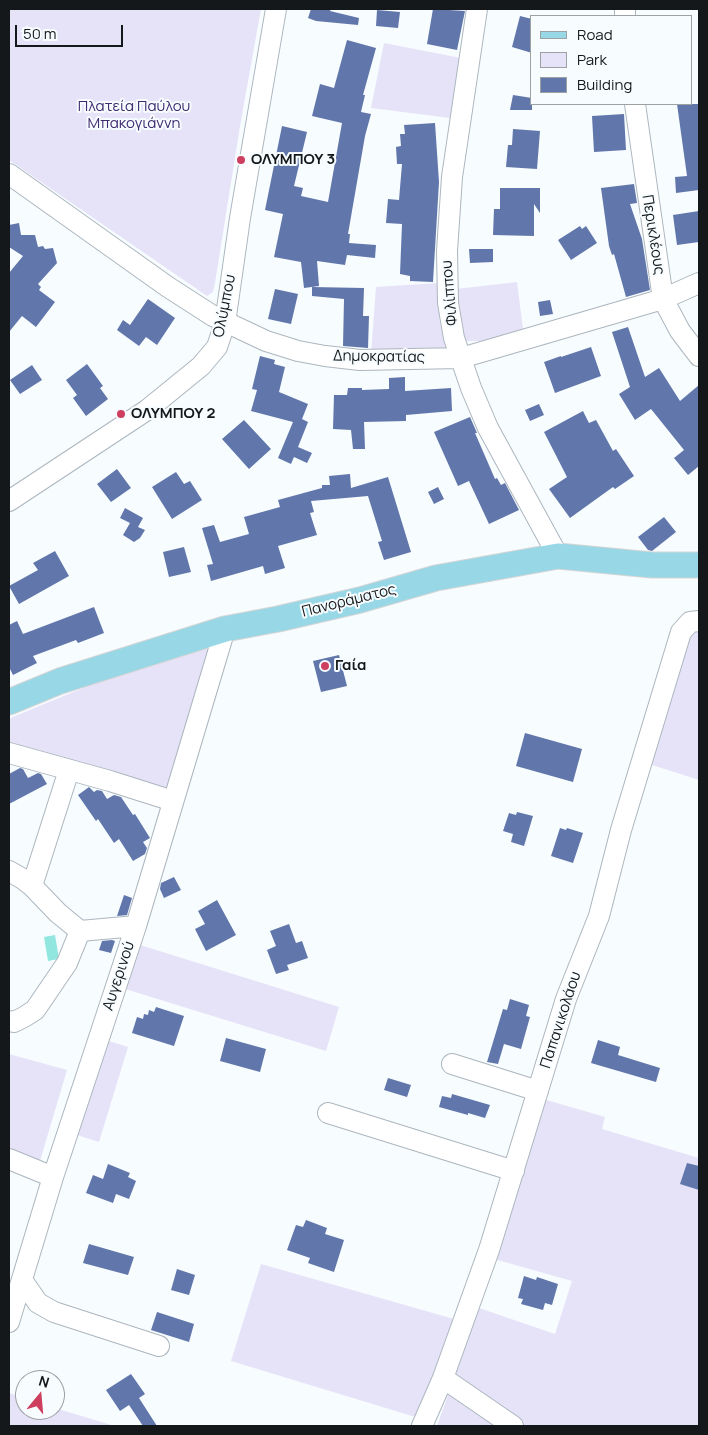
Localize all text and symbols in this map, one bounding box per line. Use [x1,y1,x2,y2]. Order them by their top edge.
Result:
scale bar [18,15,125,47]
legend [530,15,693,105]
text: 50 m [23,23,57,44]
text: Road [577,24,613,45]
text: Park [577,49,607,70]
text: Building [577,74,632,95]
park label: Πλατεία Παύλου Μπακογιάννη [78,98,190,133]
place label: ΟΛΥΜΠΟΥ 3 [251,151,335,169]
marker: ΟΛΥΜΠΟΥ 3 [235,154,247,166]
street label: Περικλέους [638,194,668,276]
street label: Φιλίππου [438,259,462,327]
street label: Ολύμπου [210,273,240,339]
street label: Δημοκρατίας [333,347,425,367]
place label: ΟΛΥΜΠΟΥ 2 [131,405,215,423]
marker: ΟΛΥΜΠΟΥ 2 [115,408,127,420]
street label: Πανοράματος [300,581,398,621]
place label: Γαία [335,657,366,675]
marker: Γαία [319,660,331,672]
street label: Αυγερινού [99,939,139,1013]
street label: Παπανικολάου [537,969,585,1071]
north arrow [15,1370,65,1420]
text: N [37,1371,52,1392]

